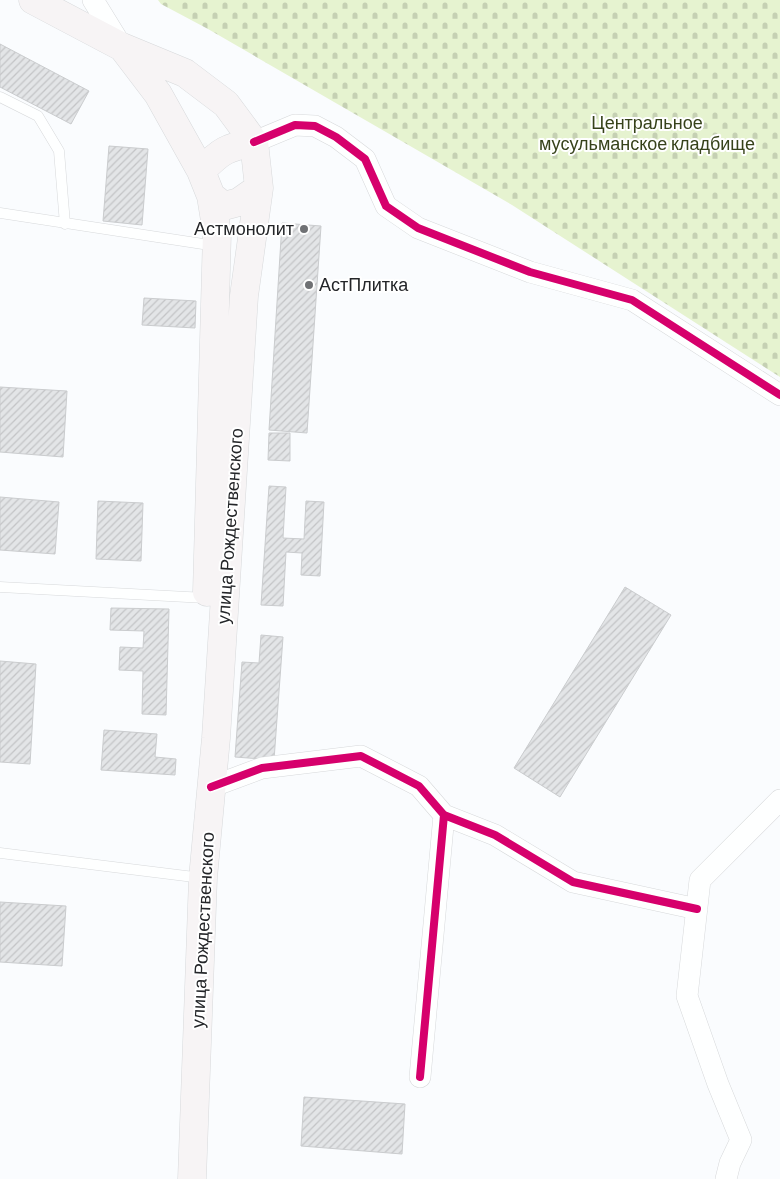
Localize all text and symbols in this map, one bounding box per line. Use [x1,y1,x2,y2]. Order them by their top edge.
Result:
park label: Центральное мусульманское кладбище [539,111,755,154]
place label: Астмонолит [194,217,294,239]
marker: Астмонолит [298,223,310,235]
place label: АстПлитка [319,273,409,295]
marker: АстПлитка [303,279,315,291]
street label: улица Рождественского [211,427,247,625]
street label: улица Рождественского [186,831,218,1029]

